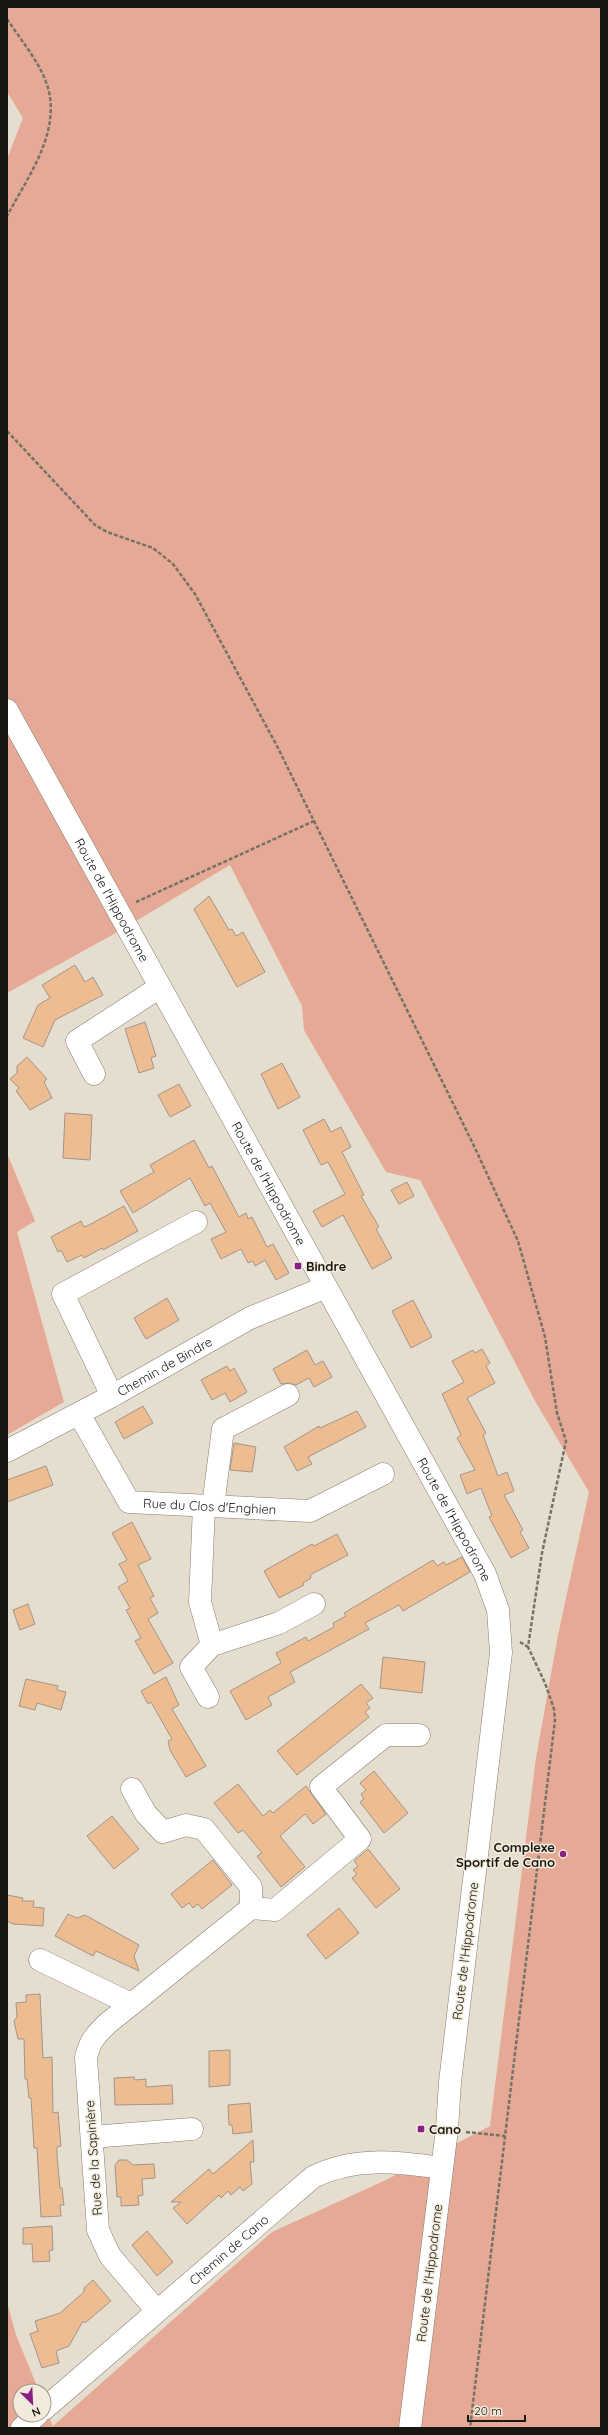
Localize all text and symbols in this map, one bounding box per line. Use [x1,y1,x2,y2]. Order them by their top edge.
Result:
street label: Route de l'Hippodrome [71,835,153,965]
street label: Route de l'Hippodrome [228,1119,310,1248]
place label: Bindre [306,1258,347,1274]
marker: Bindre [293,1261,303,1271]
street label: Chemin de Bindre [114,1333,215,1399]
street label: Route de l'Hippodrome [414,1455,495,1583]
street label: Rue du Clos d'Enghien [143,1495,277,1517]
place label: Complexe Sportif de Cano [456,1839,555,1870]
marker: Complexe Sportif de Cano [558,1849,568,1859]
street label: Route de l'Hippodrome [449,1881,481,2021]
street label: Rue de la Sapinière [81,2100,105,2216]
place label: Cano [429,2121,461,2137]
marker: Cano [416,2124,426,2134]
street label: Route de l'Hippodrome [413,2203,445,2343]
street label: Chemin de Cano [186,2211,272,2288]
north arrow [12,2383,52,2423]
scale bar [468,2397,525,2423]
text: 20 m [474,2403,502,2418]
text: N [30,2404,43,2420]

